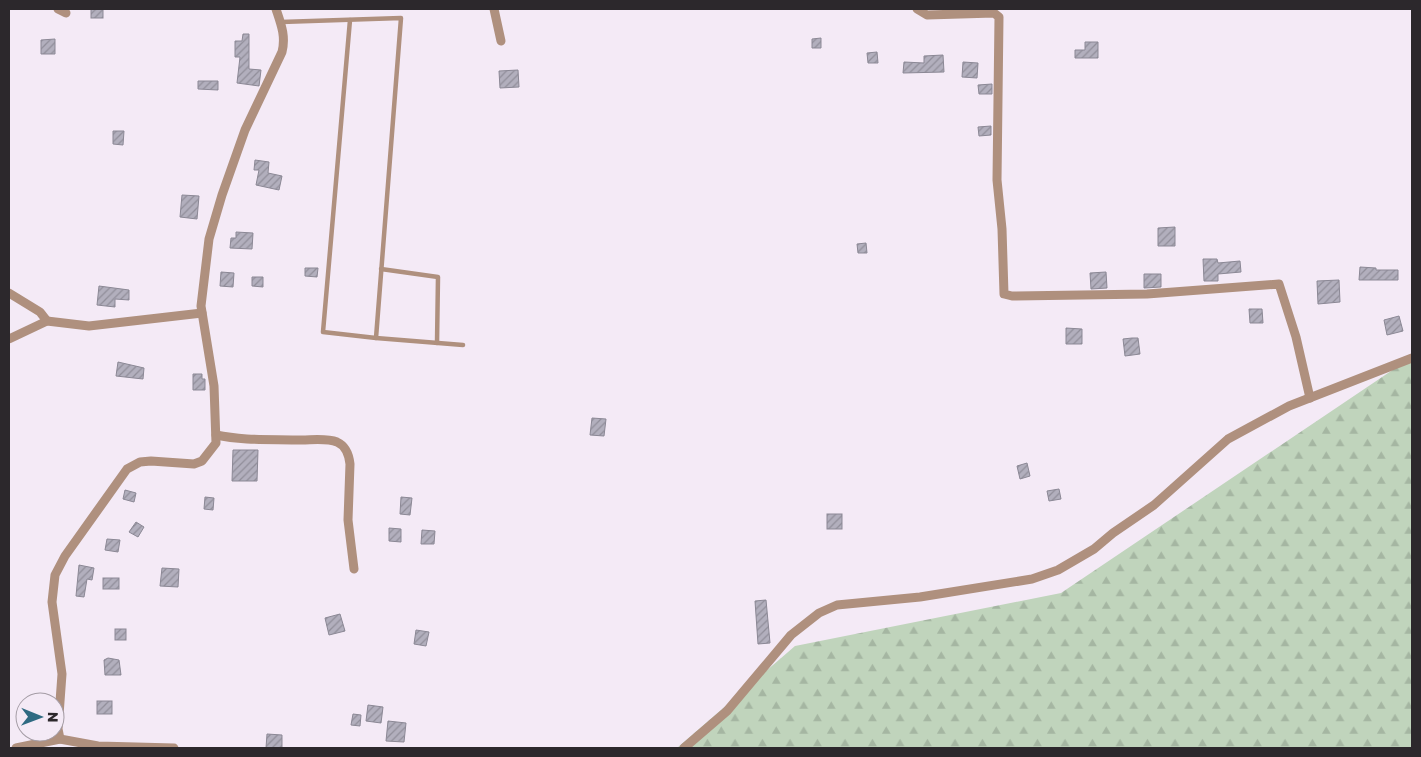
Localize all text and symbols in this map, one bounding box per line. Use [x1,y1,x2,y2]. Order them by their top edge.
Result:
north arrow [15,692,65,742]
text: N [45,712,62,723]

